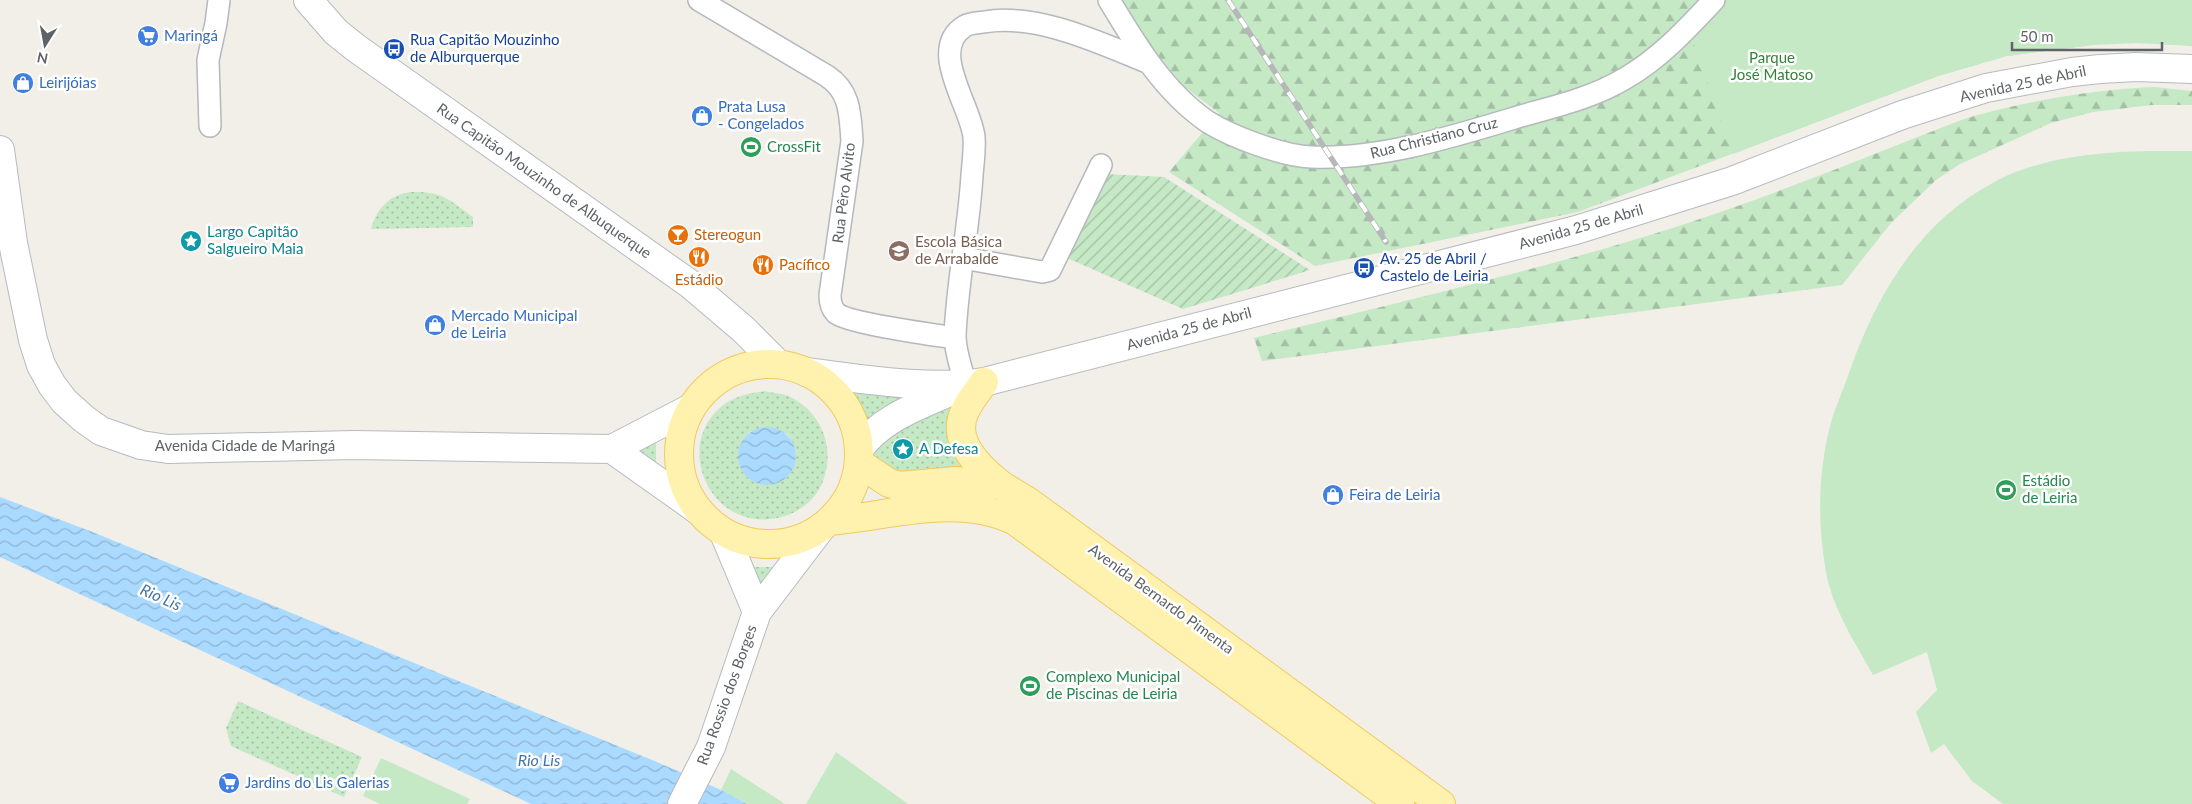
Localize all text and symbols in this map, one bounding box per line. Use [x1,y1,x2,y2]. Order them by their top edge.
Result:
north arrow [20,20,70,70]
scale bar [2012,20,2162,52]
supermarket icon: Maringá [136,24,160,48]
place label: Maringá [164,26,218,44]
text: 50 m [2020,27,2054,45]
place label: Rua Capitão Mouzinho de Alburquerque [410,30,560,65]
bus stop icon: Rua Capitão Mouzinho de Alburquerque [382,37,406,61]
park label: Parque José Matoso [1731,48,1813,83]
text: N [36,49,49,68]
street label: Avenida 25 de Abril [1958,61,2088,105]
shop icon: Leirijóias [11,71,35,95]
place label: Leirijóias [39,73,96,91]
place label: Prata Lusa - Congelados [718,97,804,132]
street label: Rua Capitão Mouzinho de Albuquerque [434,99,655,262]
shop icon: Prata Lusa - Congelados [690,104,714,128]
street label: Rua Christiano Cruz [1368,112,1500,162]
sports icon: CrossFit [739,135,763,159]
place label: CrossFit [767,137,821,155]
street label: Rua Pêro Alvito [828,142,858,244]
street label: Avenida 25 de Abril [1516,200,1645,252]
place label: Largo Capitão Salgueiro Maia [207,222,303,257]
bar icon: Stereogun [666,223,690,247]
place label: Stereogun [694,225,761,243]
place icon: Largo Capitão Salgueiro Maia [179,229,203,253]
place label: Escola Básica de Arrabalde [915,232,1002,267]
school or university icon: Escola Básica de Arrabalde [887,239,911,263]
restaurant icon: Estádio [687,245,711,269]
place label: Av. 25 de Abril / Castelo de Leiria [1380,249,1488,284]
restaurant icon: Pacífico [751,253,775,277]
place label: Pacífico [779,255,830,273]
bus stop icon: Av. 25 de Abril / Castelo de Leiria [1352,256,1376,280]
place label: Estádio [675,270,723,288]
street label: Avenida 25 de Abril [1124,303,1253,353]
place label: Mercado Municipal de Leiria [451,306,577,341]
shop icon: Mercado Municipal de Leiria [423,313,447,337]
street label: Avenida Cidade de Maringá [155,436,335,454]
place icon: A Defesa [891,437,915,461]
place label: A Defesa [919,439,979,457]
place label: Estádio de Leiria [2022,471,2077,506]
sports icon: Estádio de Leiria [1994,478,2018,502]
shop icon: Feira de Leiria [1321,483,1345,507]
place label: Feira de Leiria [1349,485,1440,503]
street label: Avenida Bernardo Pimenta [1085,539,1238,657]
water label: Rio Lis [138,579,185,614]
street label: Rua Rossio dos Borges [692,622,760,767]
place label: Complexo Municipal de Piscinas de Leiria [1046,667,1180,702]
sports icon: Complexo Municipal de Piscinas de Leiria [1018,674,1042,698]
water label: Rio Lis [518,750,561,769]
supermarket icon: Jardins do Lis Galerias [217,771,241,795]
place label: Jardins do Lis Galerias [245,773,390,791]

